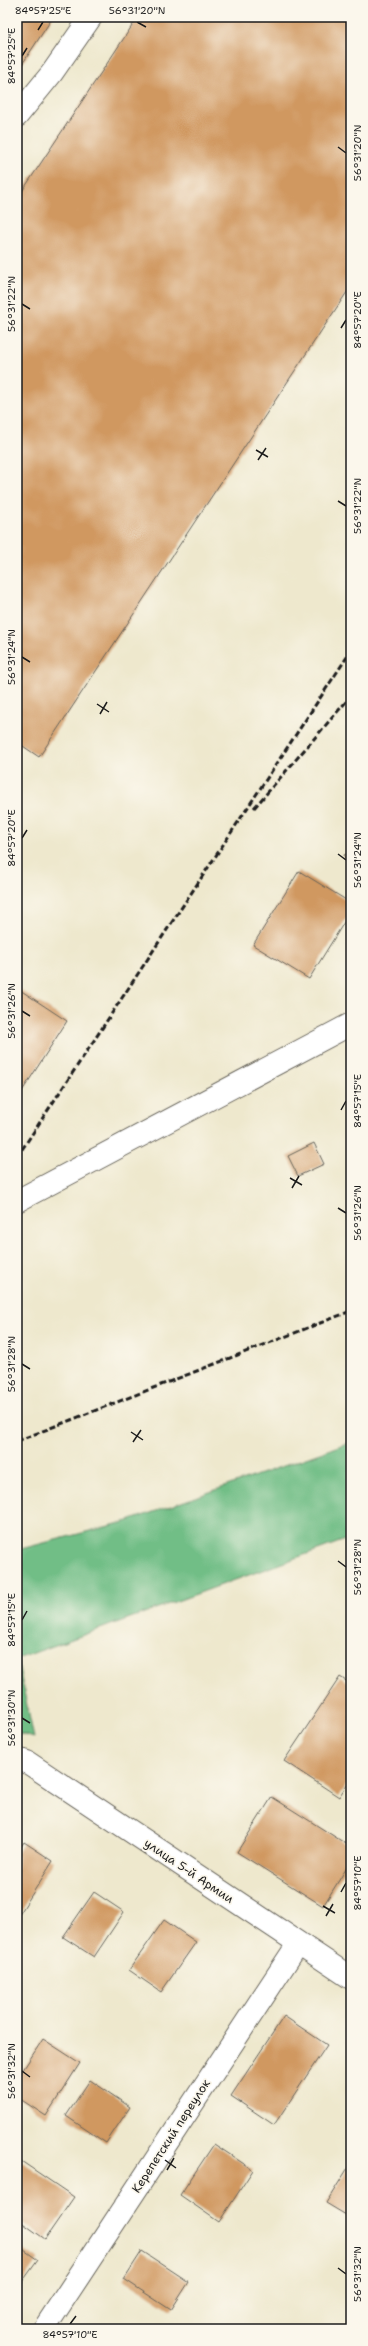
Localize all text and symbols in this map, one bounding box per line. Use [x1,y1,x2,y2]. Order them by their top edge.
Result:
text: 84°57'25"E [15,4,71,17]
text: 56°31'20"N [109,4,165,17]
text: 84°57'25"E [5,28,18,84]
text: 56°31'20"N [351,125,364,181]
text: 56°31'22"N [5,276,18,332]
text: 84°57'20"E [351,291,364,349]
text: 56°31'22"N [351,478,364,534]
text: 56°31'24"N [5,629,18,685]
text: 84°57'20"E [5,809,18,867]
text: 56°31'24"N [351,832,364,888]
text: 56°31'26"N [5,983,18,1039]
text: 84°57'15"E [351,1074,364,1128]
text: 56°31'26"N [351,1185,364,1241]
text: 56°31'28"N [5,1336,18,1392]
text: 56°31'28"N [351,1539,364,1595]
text: 84°57'15"E [5,1593,18,1647]
text: 56°31'30"N [5,1690,18,1746]
street label: улица 5-й Армии [141,1835,237,1907]
text: 84°57'10"E [351,1855,364,1911]
text: 56°31'32"N [5,2043,18,2099]
street label: Керепетский переулок [128,2076,214,2196]
text: 56°31'32"N [351,2246,364,2302]
text: 84°57'10"E [42,2328,98,2341]

